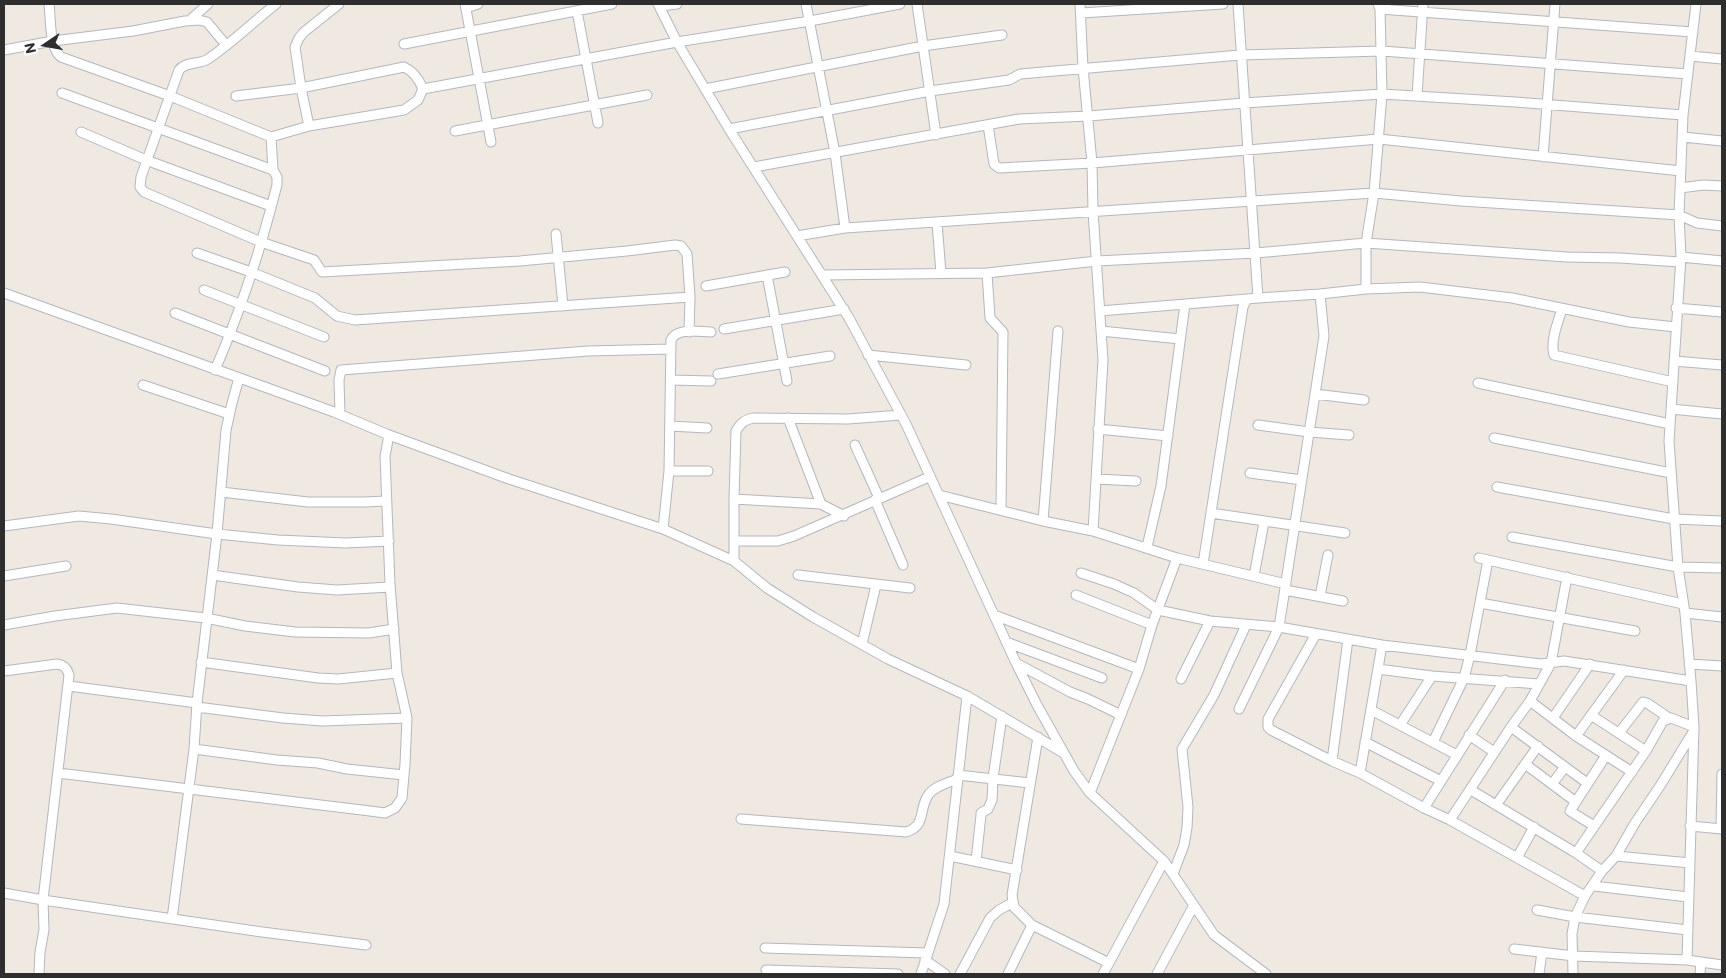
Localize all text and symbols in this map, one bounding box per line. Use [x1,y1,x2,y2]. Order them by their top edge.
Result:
north arrow [20,20,70,70]
text: N [20,41,39,55]

